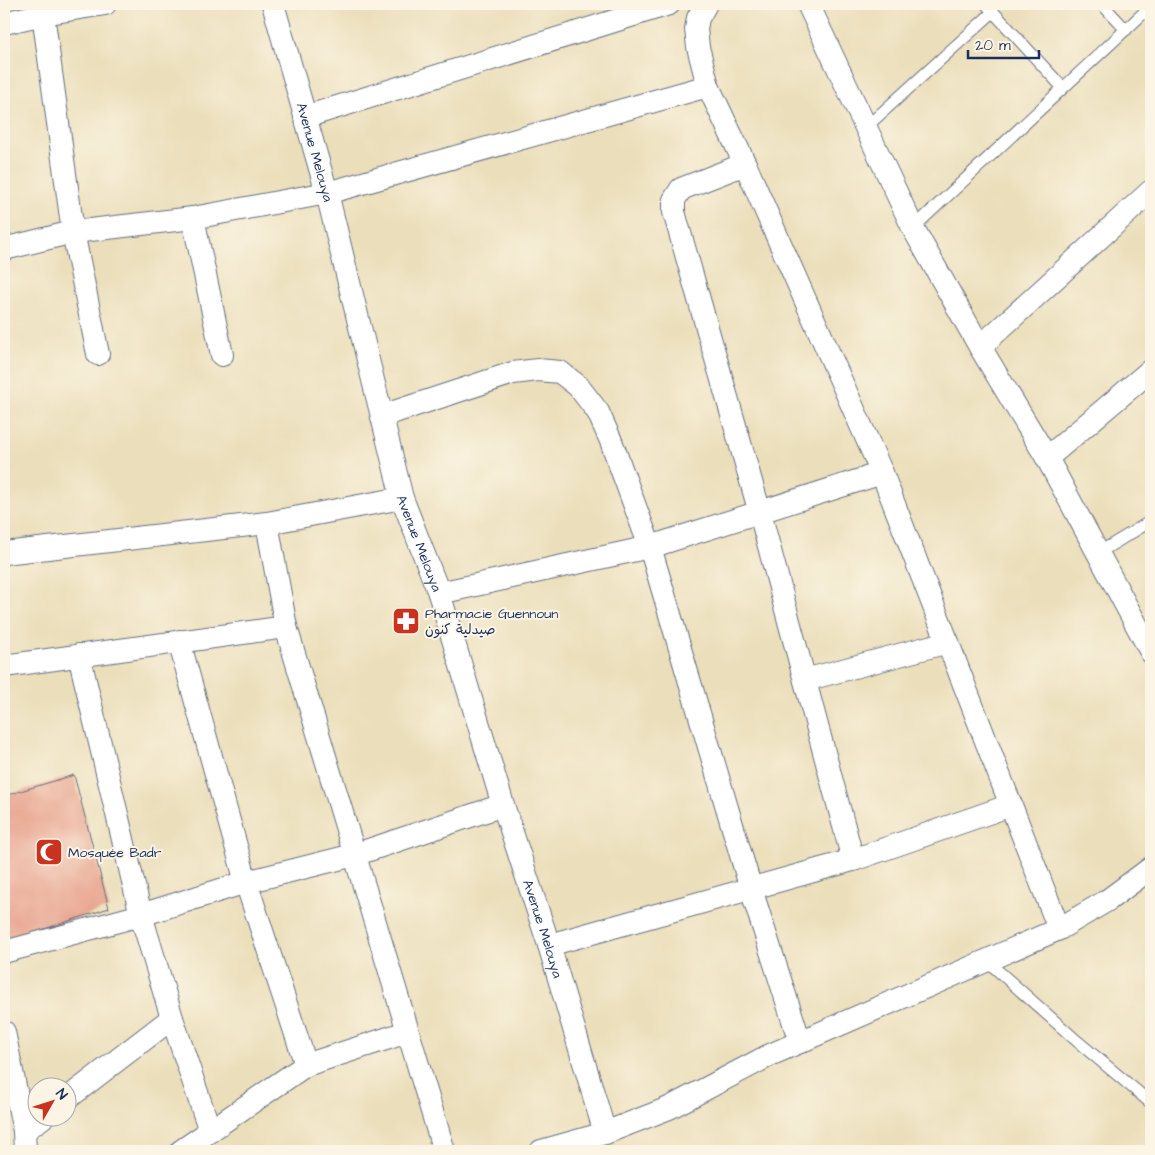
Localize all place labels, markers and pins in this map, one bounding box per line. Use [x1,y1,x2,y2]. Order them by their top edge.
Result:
place label: Pharmacie Guennoun صيدلية كنون [425,604,558,640]
pharmacy icon: Pharmacie Guennoun صيدلية كنون [391,606,421,636]
mosque icon: Mosquée Badr [34,837,64,867]
place label: Mosquée Badr [68,843,162,863]

